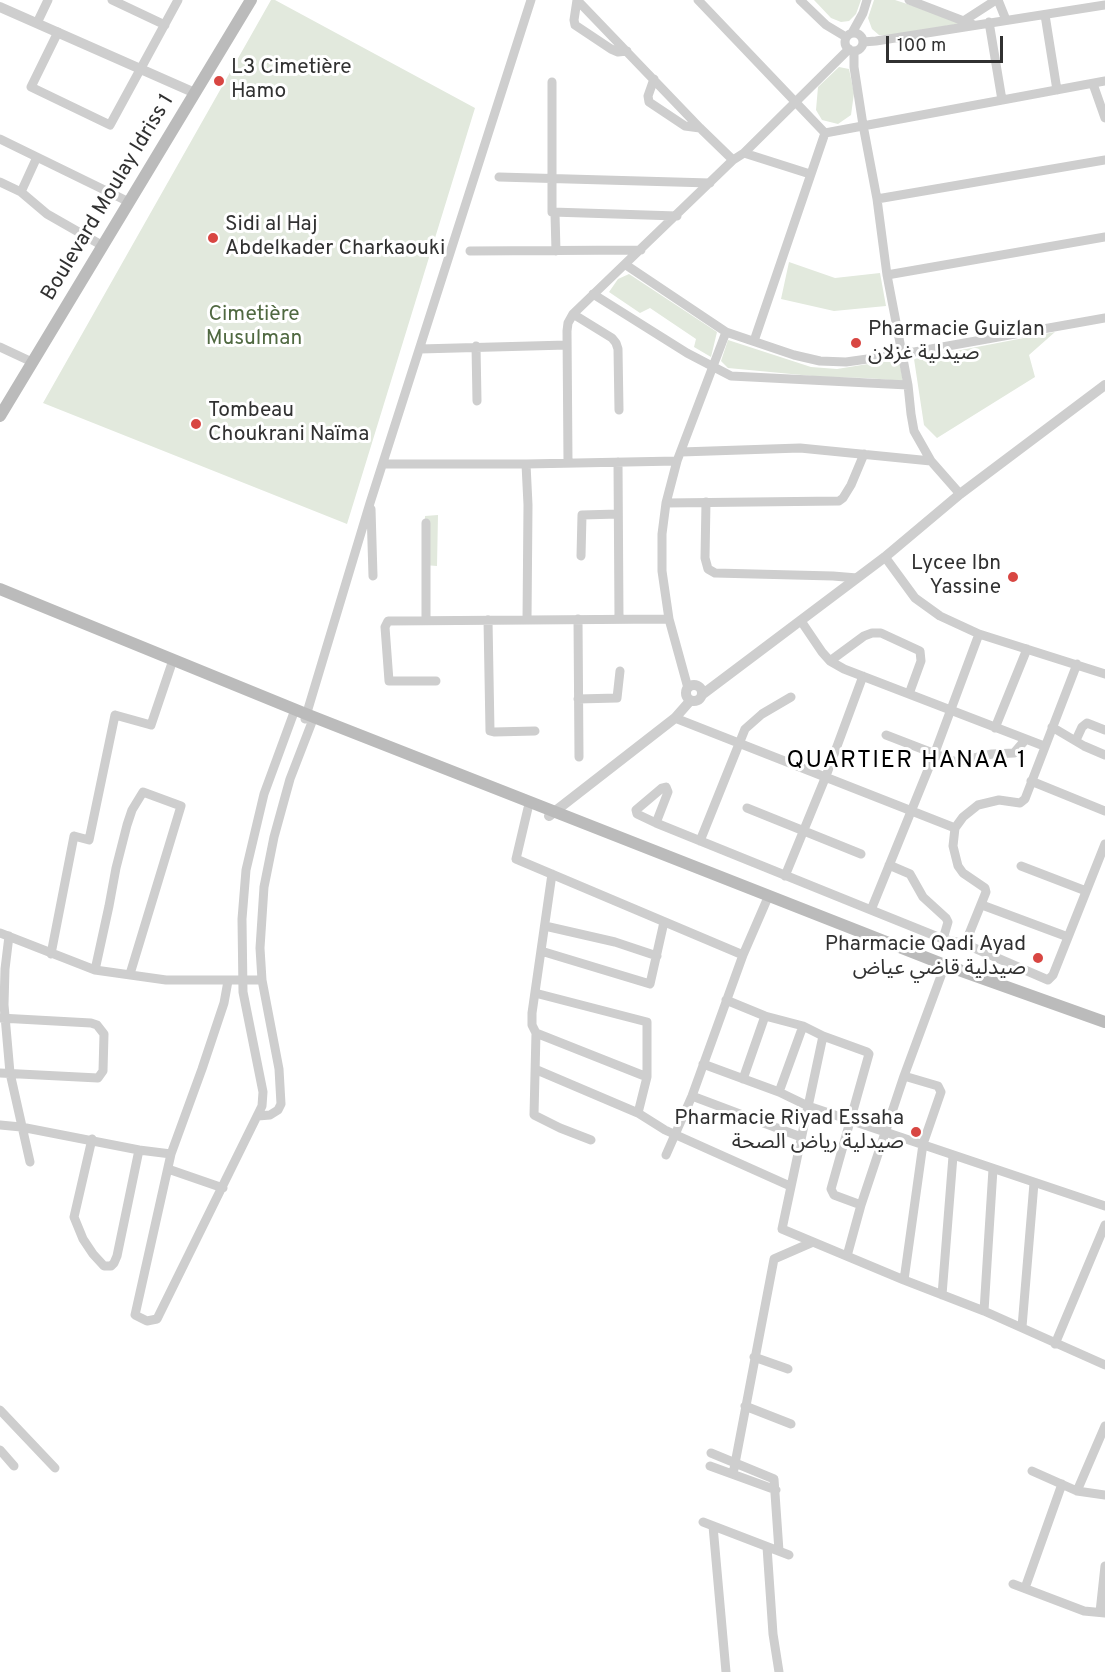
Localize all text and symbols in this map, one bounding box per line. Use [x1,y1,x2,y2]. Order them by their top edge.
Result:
scale bar [889,24,1006,62]
text: 100 m [897,35,946,58]
place label: L3 Cimetière Hamo [231,56,352,106]
marker: L3 Cimetière Hamo [212,74,226,88]
street label: Boulevard Moulay Idriss 1 [37,90,181,306]
place label: Sidi al Haj Abdelkader Charkaouki [225,213,445,263]
marker: Sidi al Haj Abdelkader Charkaouki [206,231,220,245]
park label: Cimetière Musulman [206,303,302,353]
place label: Pharmacie Guizlan صيدلية غزلان [868,318,1045,368]
marker: Pharmacie Guizlan صيدلية غزلان [849,336,863,350]
place label: Tombeau Choukrani Naïma [208,399,369,449]
marker: Tombeau Choukrani Naïma [189,417,203,431]
place label: Lycee Ibn Yassine [911,552,1001,602]
marker: Lycee Ibn Yassine [1006,570,1020,584]
district label: QUARTIER HANAA 1 [787,748,1027,776]
place label: Pharmacie Qadi Ayad صيدلية قاضي عياض [825,933,1026,983]
marker: Pharmacie Qadi Ayad صيدلية قاضي عياض [1031,951,1045,965]
place label: Pharmacie Riyad Essaha صيدلية رياض الصحة [674,1107,904,1157]
marker: Pharmacie Riyad Essaha صيدلية رياض الصحة [909,1125,923,1139]

